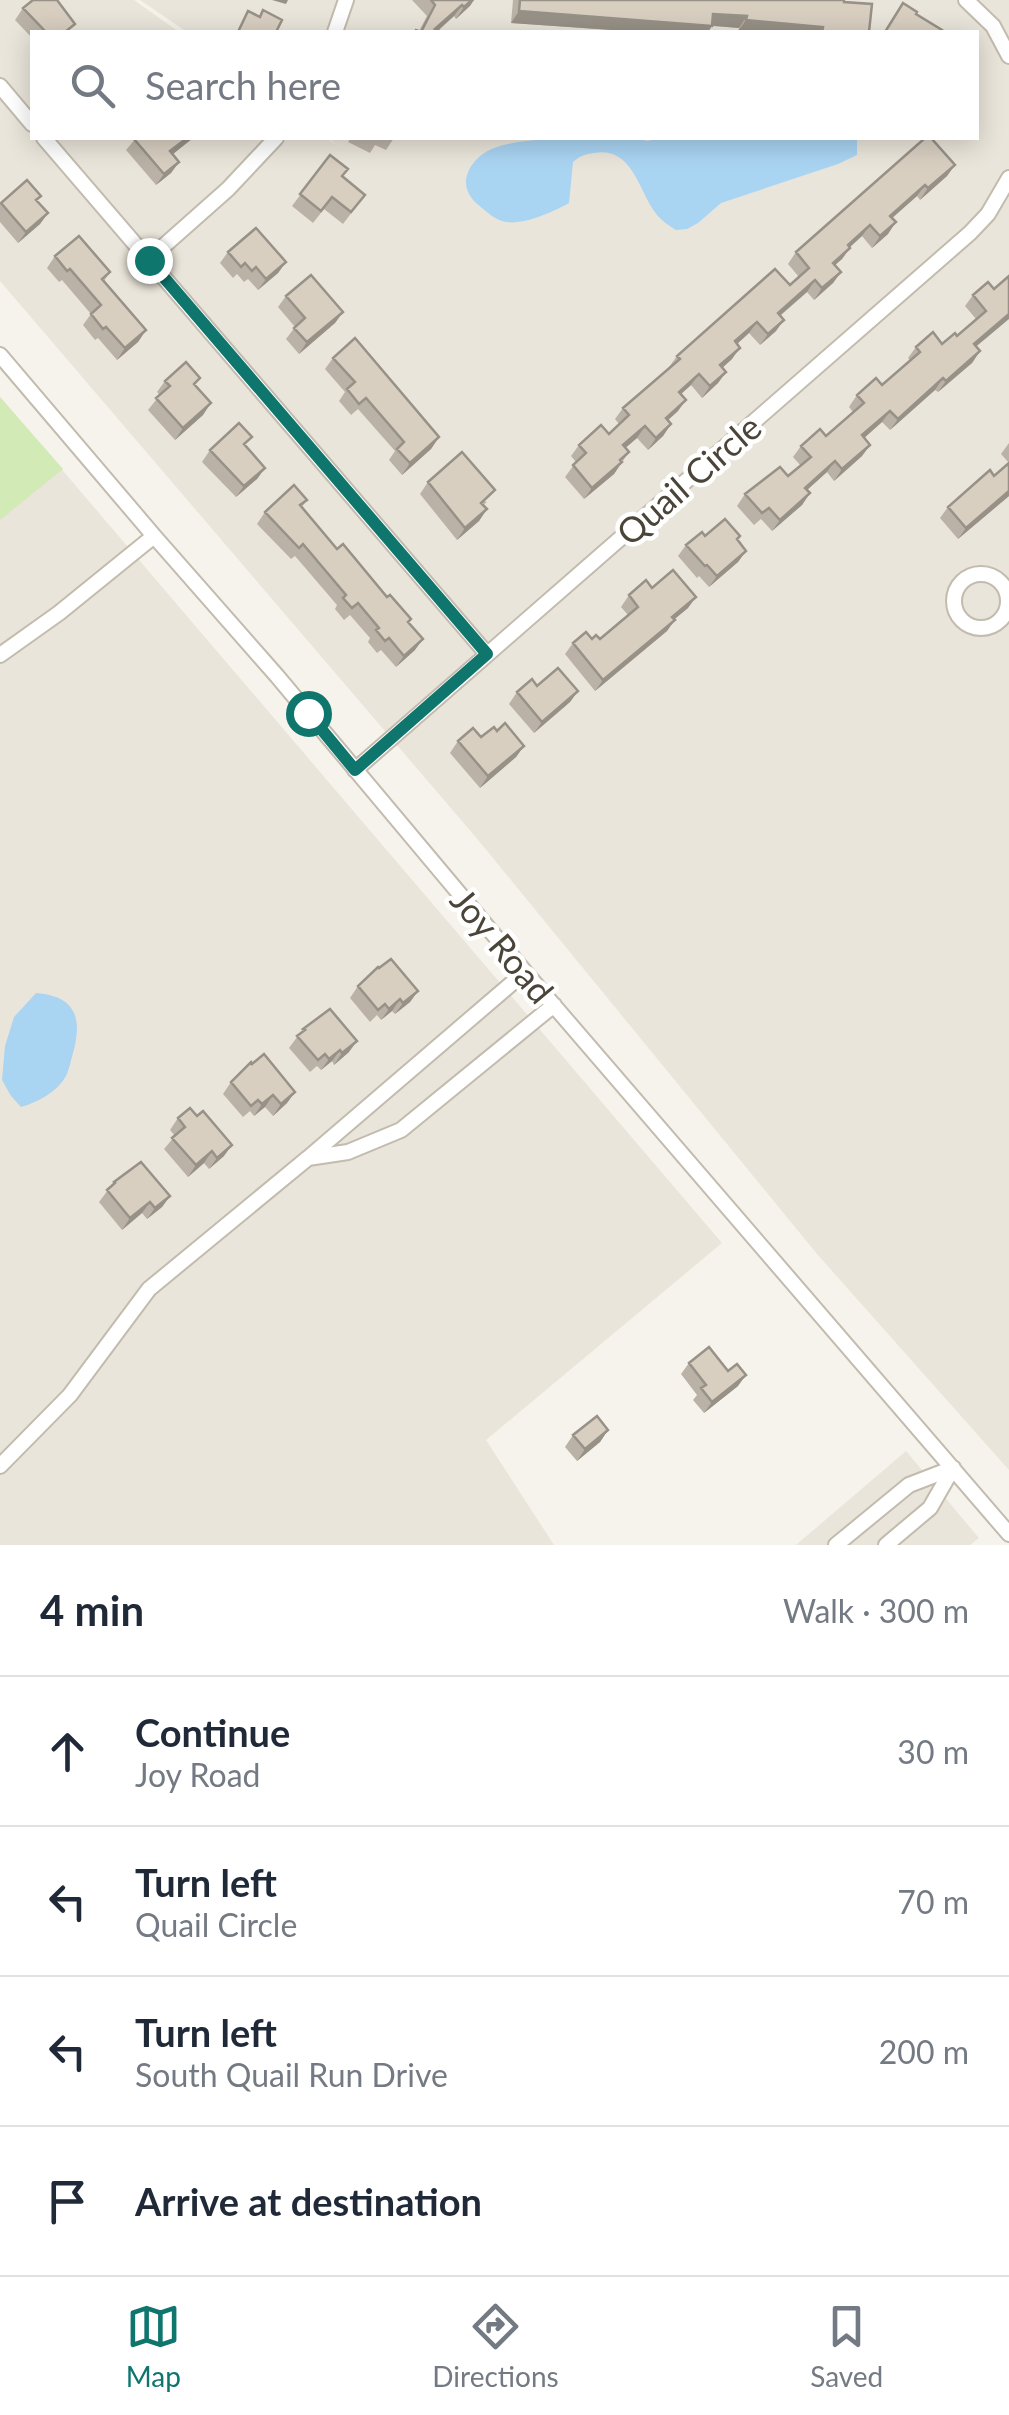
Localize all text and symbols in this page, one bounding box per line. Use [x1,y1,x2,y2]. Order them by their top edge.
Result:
search box [30,30,979,140]
icon: search [65,58,120,113]
text: Search here [145,62,341,108]
route end [127,238,173,284]
street label: Quail Circle [607,405,769,553]
route start [286,691,332,737]
street label: Joy Road [443,879,563,1011]
text: 4 min [40,1585,144,1635]
text: Walk · 300 m [783,1591,969,1630]
text: Continue [135,1709,290,1755]
icon: ahead [40,1724,95,1779]
text: 30 m [897,1732,969,1771]
text: Joy Road [135,1755,260,1794]
text: Turn left [135,1859,277,1905]
icon: left [40,1874,95,1929]
text: 70 m [897,1882,969,1921]
text: Quail Circle [135,1905,297,1944]
text: Turn left [135,2009,277,2055]
icon: left [40,2024,95,2079]
text: 200 m [879,2032,969,2071]
text: South Quail Run Drive [135,2055,448,2094]
icon: arrive [40,2174,95,2229]
text: Arrive at destination [135,2178,482,2224]
tab: Map [126,2299,181,2393]
tab: Directions [432,2299,559,2393]
tab: Saved [810,2299,883,2393]

